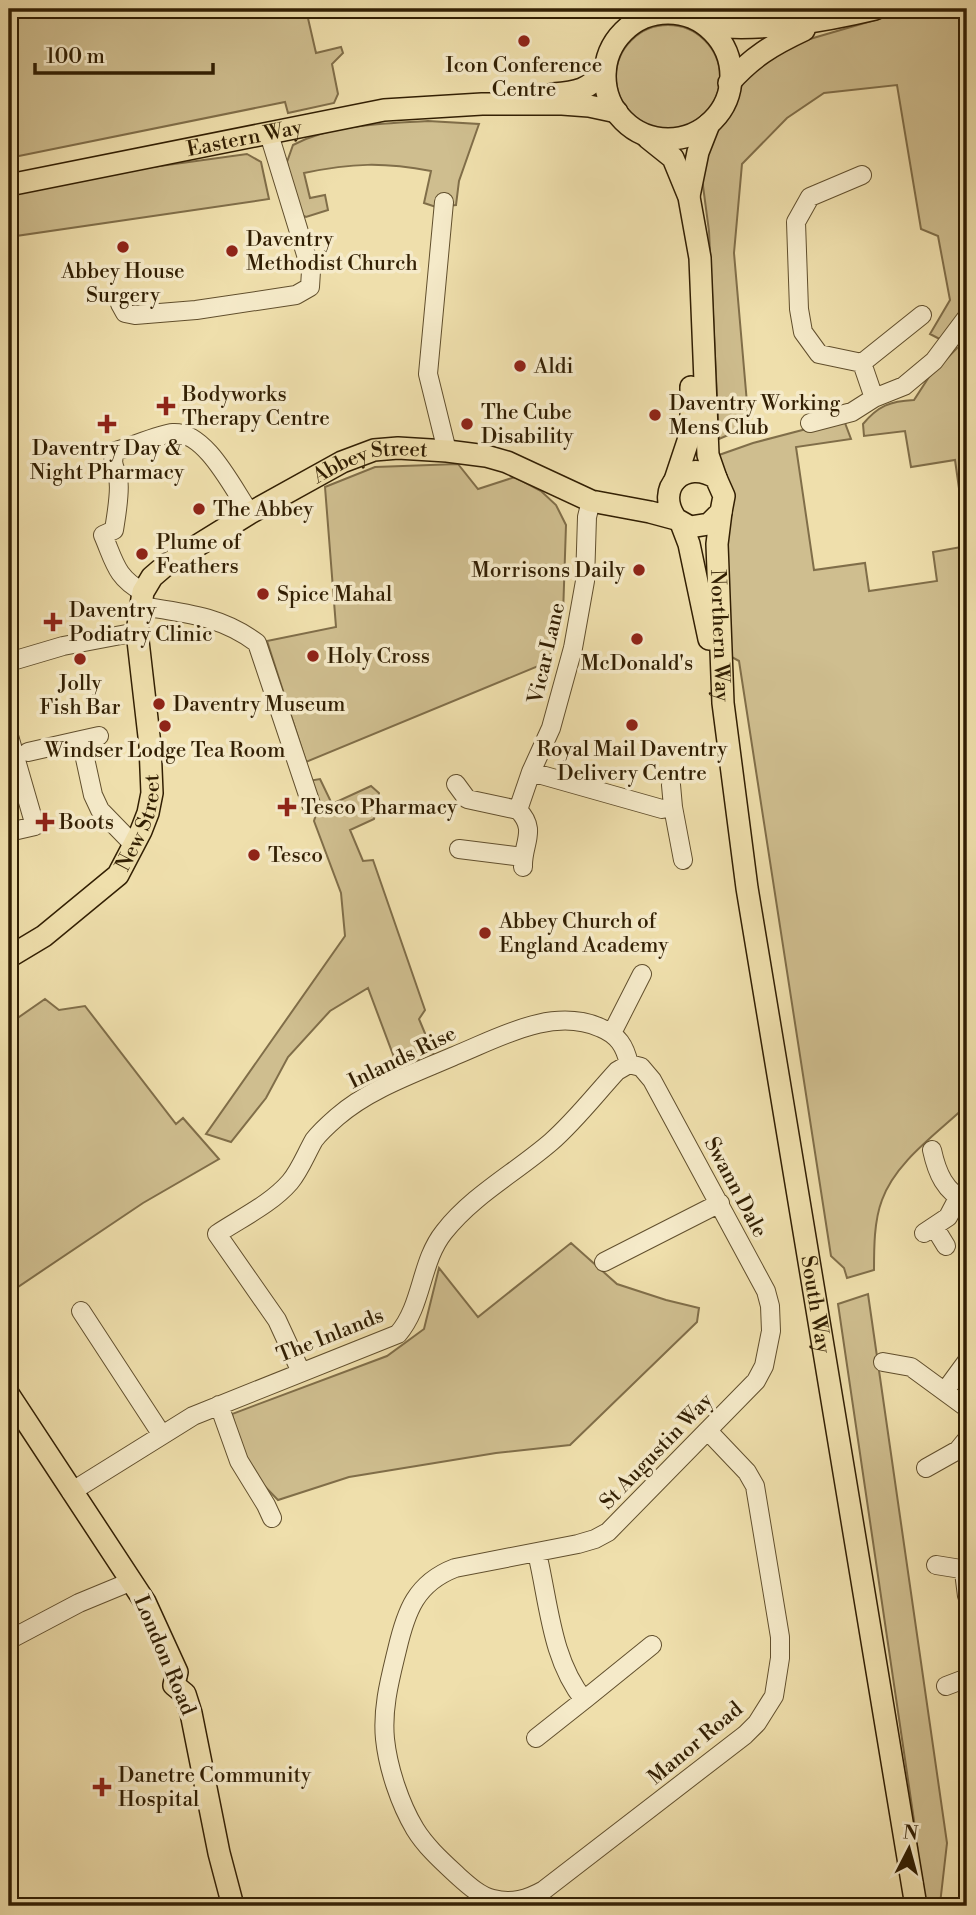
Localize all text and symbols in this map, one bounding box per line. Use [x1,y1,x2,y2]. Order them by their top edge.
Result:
scale bar [35,32,214,76]
marker: Icon Conference Centre [516,33,532,49]
text: 100 m [46,44,105,70]
place label: Icon Conference Centre [446,53,602,103]
street label: Eastern Way [185,115,305,163]
place label: Daventry Methodist Church [246,227,418,277]
marker: Abbey House Surgery [115,239,131,255]
marker: Daventry Methodist Church [224,243,240,259]
place label: Abbey House Surgery [60,259,185,309]
place label: Aldi [533,354,574,380]
marker: Aldi [512,358,528,374]
place label: Bodyworks Therapy Centre [181,382,330,432]
place label: Daventry Working Mens Club [669,391,840,441]
marker: Bodyworks Therapy Centre [156,396,176,416]
place label: The Cube Disability [481,400,574,450]
marker: Daventry Working Mens Club [647,407,663,423]
marker: Daventry Day & Night Pharmacy [99,416,115,432]
marker: The Cube Disability [459,416,475,432]
place label: Daventry Day & Night Pharmacy [30,436,185,486]
street label: Abbey Street [307,436,429,490]
place label: The Abbey [213,497,314,523]
marker: The Abbey [191,501,207,517]
place label: Plume of Feathers [156,530,242,580]
marker: Plume of Feathers [134,546,150,562]
place label: Morrisons Daily [471,558,626,584]
marker: Morrisons Daily [631,562,647,578]
street label: Northern Way [704,569,735,703]
place label: Spice Mahal [277,582,392,608]
marker: Spice Mahal [255,586,271,602]
place label: Daventry Podiatry Clinic [69,598,213,648]
street label: Vicar Lane [522,600,571,707]
marker: Daventry Podiatry Clinic [43,612,63,632]
marker: McDonald's [629,631,645,647]
place label: Holy Cross [327,644,430,670]
marker: Holy Cross [305,648,321,664]
marker: Jolly Fish Bar [72,651,88,667]
place label: McDonald's [581,651,693,677]
place label: Jolly Fish Bar [40,671,121,721]
place label: Daventry Museum [173,692,346,718]
marker: Daventry Museum [151,696,167,712]
marker: Royal Mail Daventry Delivery Centre [624,717,640,733]
marker: Windser Lodge Tea Room [157,718,173,734]
place label: Royal Mail Daventry Delivery Centre [536,737,728,787]
place label: Windser Lodge Tea Room [44,738,285,764]
street label: New Street [110,773,166,876]
place label: Tesco Pharmacy [301,795,458,821]
marker: Tesco Pharmacy [279,799,295,815]
place label: Boots [58,810,114,836]
marker: Boots [37,814,53,830]
place label: Tesco [268,843,323,869]
marker: Tesco [246,847,262,863]
place label: Abbey Church of England Academy [498,909,669,959]
marker: Abbey Church of England Academy [477,925,493,941]
street label: Inlands Rise [344,1021,461,1095]
street label: Swann Dale [698,1133,772,1242]
street label: South Way [794,1254,836,1356]
street label: The Inlands [273,1303,388,1369]
street label: St Augustin Way [595,1387,719,1515]
street label: London Road [127,1592,201,1719]
street label: Manor Road [643,1697,748,1791]
place label: Danetre Community Hospital [118,1763,312,1813]
marker: Danetre Community Hospital [92,1777,112,1797]
north arrow [874,1814,944,1884]
text: N [902,1820,919,1846]

